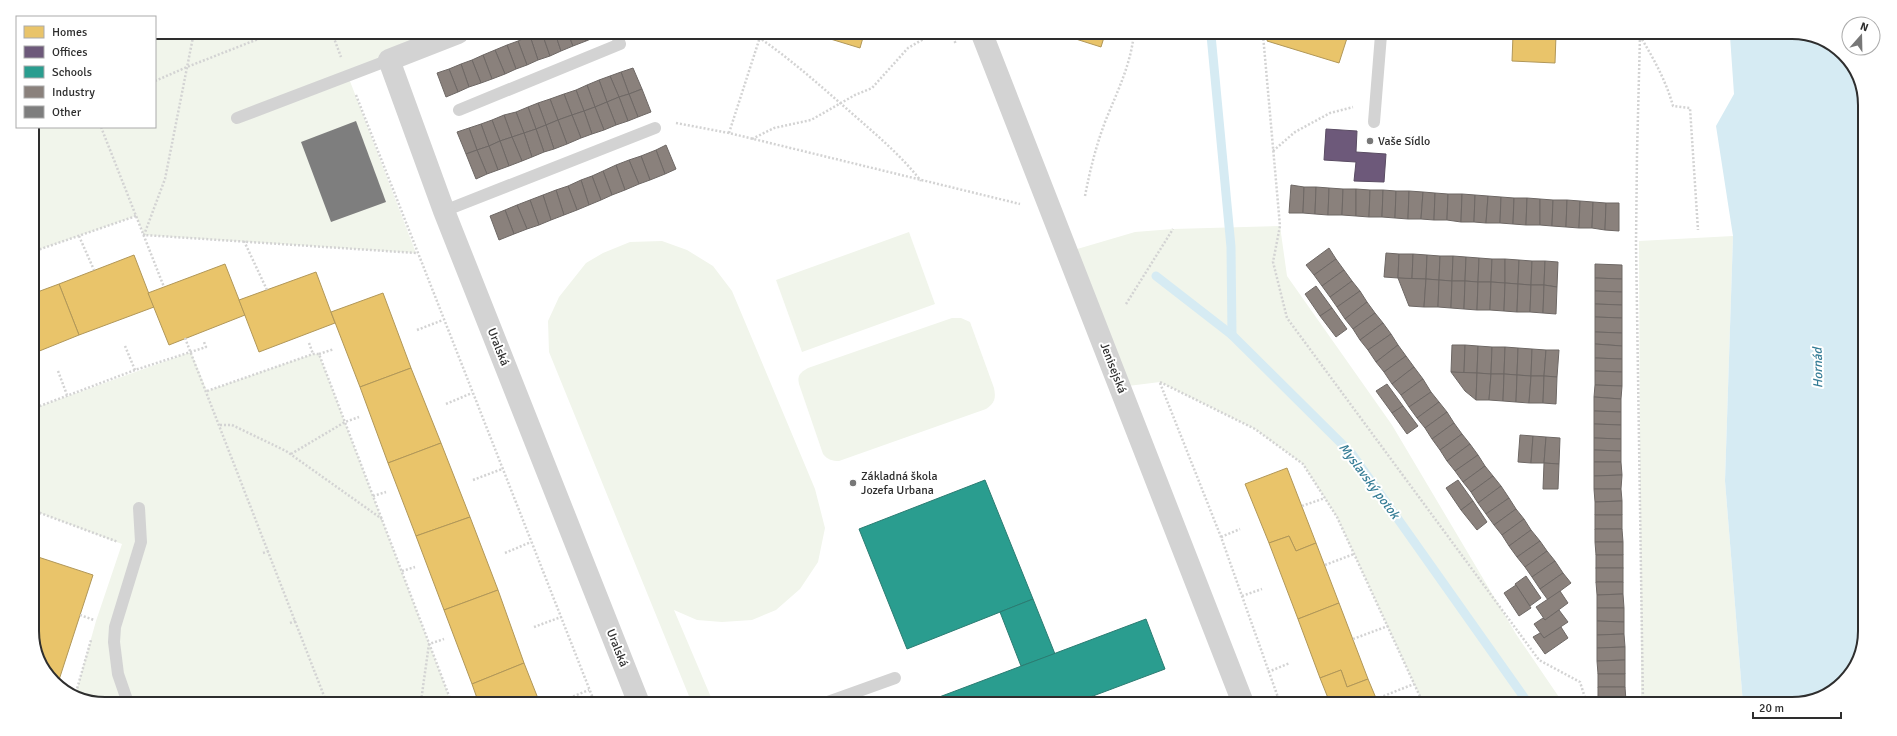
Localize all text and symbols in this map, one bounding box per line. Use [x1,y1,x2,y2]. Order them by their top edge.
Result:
legend [16,16,156,128]
north arrow [1841,16,1881,56]
text: N [1858,20,1870,34]
text: Homes [52,25,87,40]
text: Offices [52,45,87,60]
text: Schools [52,65,92,80]
text: Industry [52,85,95,100]
text: Other [52,105,82,120]
place label: Vaše Sídlo [1378,134,1430,149]
marker: Vaše Sídlo [1365,136,1375,146]
street label: Uralská [484,326,512,368]
street label: Jenisejská [1096,341,1130,395]
water label: Hornád [1810,345,1826,389]
water label: Myslavský potok [1335,440,1404,523]
place label: Základná škola Jozefa Urbana [861,469,938,498]
marker: Základná škola Jozefa Urbana [848,478,858,488]
street label: Uralská [603,627,631,669]
scale bar [1753,694,1841,720]
text: 20 m [1759,701,1784,716]

